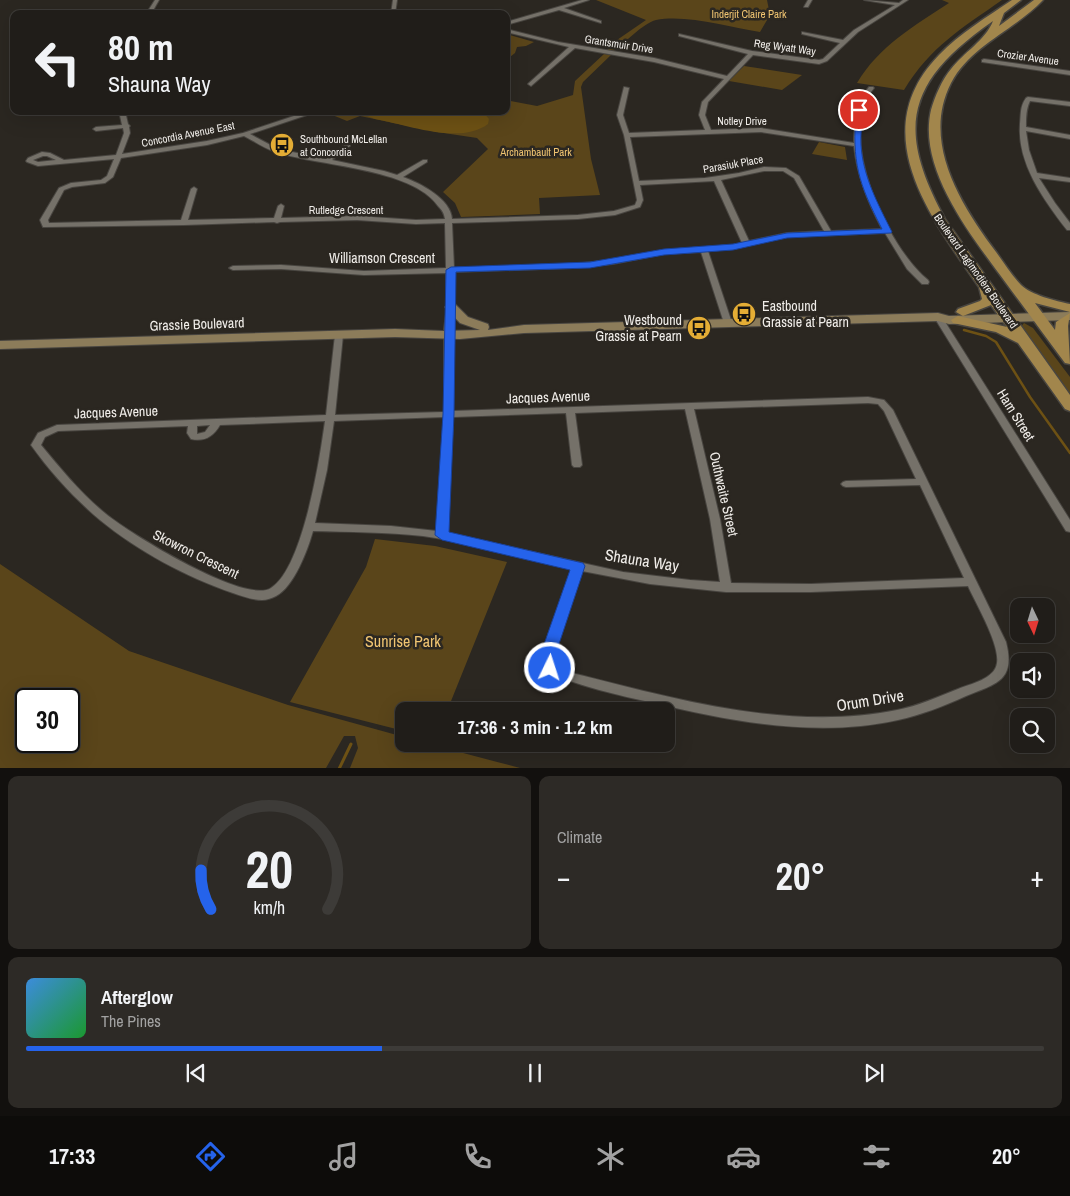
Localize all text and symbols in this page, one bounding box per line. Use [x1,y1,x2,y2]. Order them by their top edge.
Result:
park label: Inderjit Claire Park [711,7,787,21]
text: 80 m [108,24,173,71]
icon: left [25,30,90,95]
street label: Grantsmuir Drive [584,32,654,56]
street label: Reg Wyatt Way [753,36,817,58]
street label: Crozier Avenue [996,46,1060,68]
text: Shauna Way [108,69,211,99]
pin [838,89,880,131]
icon: arrive [845,96,873,124]
street label: Notley Drive [717,114,767,128]
street label: Concordia Avenue East [140,118,236,150]
bus stop icon: Southbound McLellan at Concordia [269,132,295,158]
place label: Southbound McLellan at Concordia [300,132,387,159]
park label: Archambault Park [499,145,572,159]
street label: Parasiuk Place [702,152,764,176]
street label: Rutledge Crescent [309,203,384,217]
street label: Boulevard Lagimodière Boulevard [931,211,1021,331]
street label: Williamson Crescent [329,249,435,267]
place label: Eastbound Grassie at Pearn [762,297,849,331]
bus stop icon: Eastbound Grassie at Pearn [731,301,757,327]
place label: Westbound Grassie at Pearn [595,311,682,345]
street label: Grassie Boulevard [149,313,245,335]
bus stop icon: Westbound Grassie at Pearn [686,315,712,341]
street label: Ham Street [993,386,1039,444]
street label: Jacques Avenue [506,387,590,407]
street label: Jacques Avenue [74,402,158,422]
street label: Outhwaite Street [706,450,742,538]
street label: Skowron Crescent [150,525,242,583]
street label: Shauna Way [603,543,681,577]
north arrow [1010,598,1055,642]
map controls [1010,598,1055,753]
park label: Sunrise Park [365,630,441,652]
position arrow [523,641,575,693]
button: sound [1010,653,1055,698]
street label: Orum Drive [835,684,905,716]
speed limit sign: 30 [15,688,80,753]
button: search [1010,708,1055,753]
text: 17:36 · 3 min · 1.2 km [457,714,613,740]
text: Climate [557,826,602,848]
text: 20 [246,834,293,904]
text: 20° [776,851,825,902]
text: − [557,858,570,896]
text: + [1031,858,1044,896]
text: km/h [254,896,285,920]
text: Afterglow [101,984,173,1010]
text: The Pines [101,1010,161,1032]
icon: previous [182,1059,210,1087]
icon: pause [521,1059,549,1087]
icon: next [860,1059,888,1087]
icon: directions [193,1139,228,1174]
icon: music [326,1139,361,1174]
icon: phone [460,1139,495,1174]
icon: climate [593,1139,628,1174]
icon: car [726,1139,761,1174]
icon: filters [859,1139,894,1174]
text: 17:33 [49,1141,95,1171]
text: 20° [992,1141,1021,1171]

